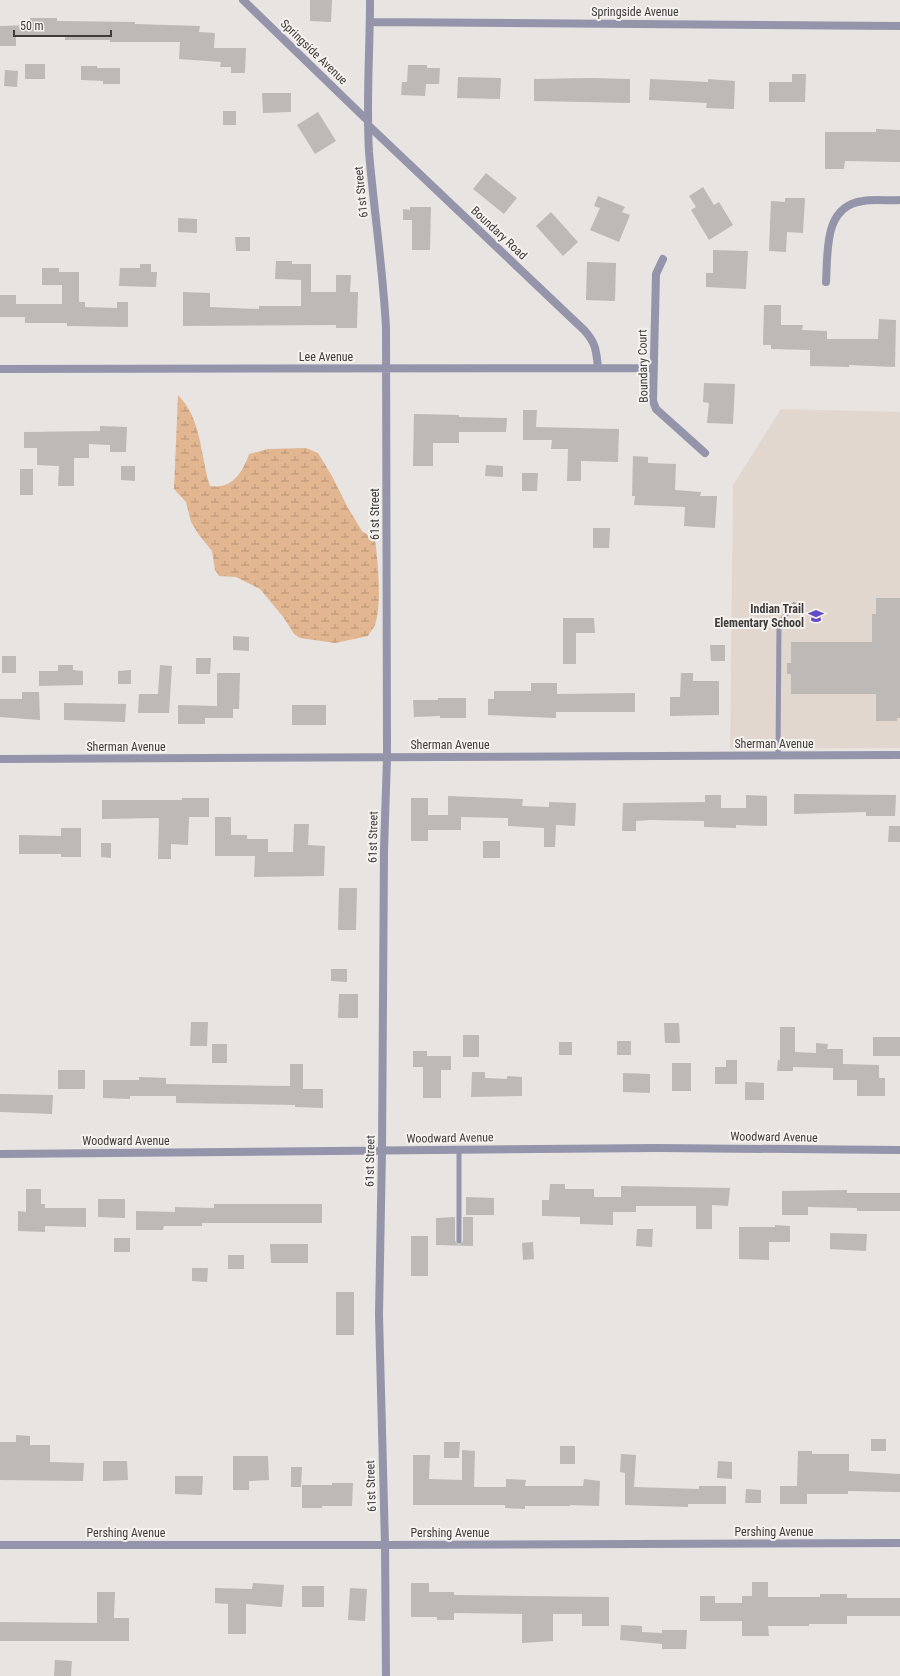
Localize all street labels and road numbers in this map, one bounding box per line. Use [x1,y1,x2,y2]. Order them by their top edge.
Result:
street label: Springside Avenue [591,5,679,19]
street label: Springside Avenue [278,17,351,88]
street label: 61st Street [351,165,371,218]
street label: Boundary Road [468,203,530,263]
street label: Boundary Court [635,329,651,403]
street label: Lee Avenue [299,350,354,364]
street label: 61st Street [368,488,382,540]
street label: Sherman Avenue [734,737,814,751]
street label: Sherman Avenue [410,738,490,752]
street label: Sherman Avenue [86,740,166,754]
street label: 61st Street [366,811,380,863]
street label: Woodward Avenue [730,1129,818,1145]
street label: Woodward Avenue [406,1130,494,1146]
street label: Woodward Avenue [82,1134,170,1148]
street label: 61st Street [363,1135,377,1187]
street label: 61st Street [363,1459,379,1512]
street label: Pershing Avenue [735,1525,814,1539]
street label: Pershing Avenue [87,1526,166,1540]
street label: Pershing Avenue [411,1526,490,1540]

